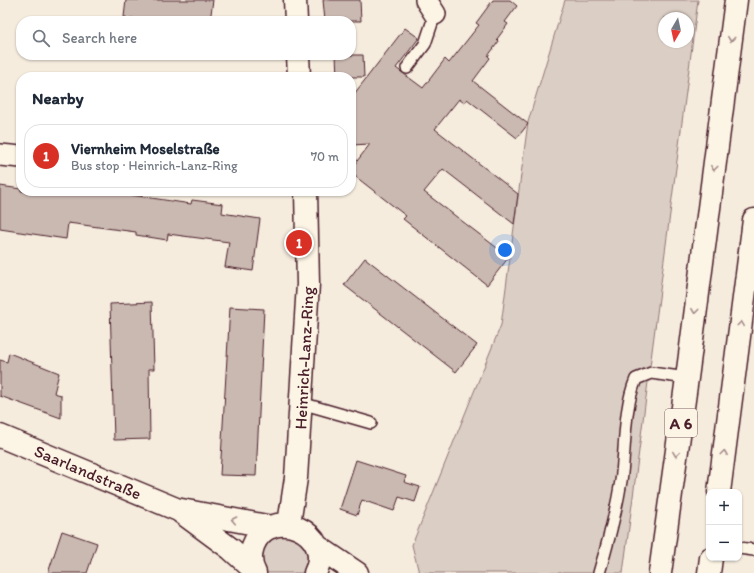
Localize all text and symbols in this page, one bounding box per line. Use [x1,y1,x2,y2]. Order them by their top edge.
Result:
north arrow [658,12,694,48]
search box [16,16,356,60]
icon: search [30,27,52,49]
text: Search here [62,29,137,47]
one-way arrow [726,36,735,42]
text: Nearby [32,88,84,108]
text: Viernheim Moselstraße [71,140,220,158]
text: 1 [43,149,49,164]
text: 70 m [311,149,339,164]
text: Bus stop · Heinrich-Lanz-Ring [71,158,238,173]
one-way arrow [710,165,719,171]
pin: 1 [286,228,312,258]
your location [495,240,515,260]
street label: Heinrich-Lanz-Ring [290,286,318,430]
one-way arrow [691,308,700,314]
one-way arrow [736,321,745,327]
road number: A 6 [665,409,697,437]
street label: Saarlandstraße [32,440,144,504]
one-way arrow [719,450,728,456]
one-way arrow [672,451,681,457]
map controls [706,489,742,561]
button: + [706,489,742,525]
one-way arrow [231,517,237,525]
button: − [706,525,742,561]

